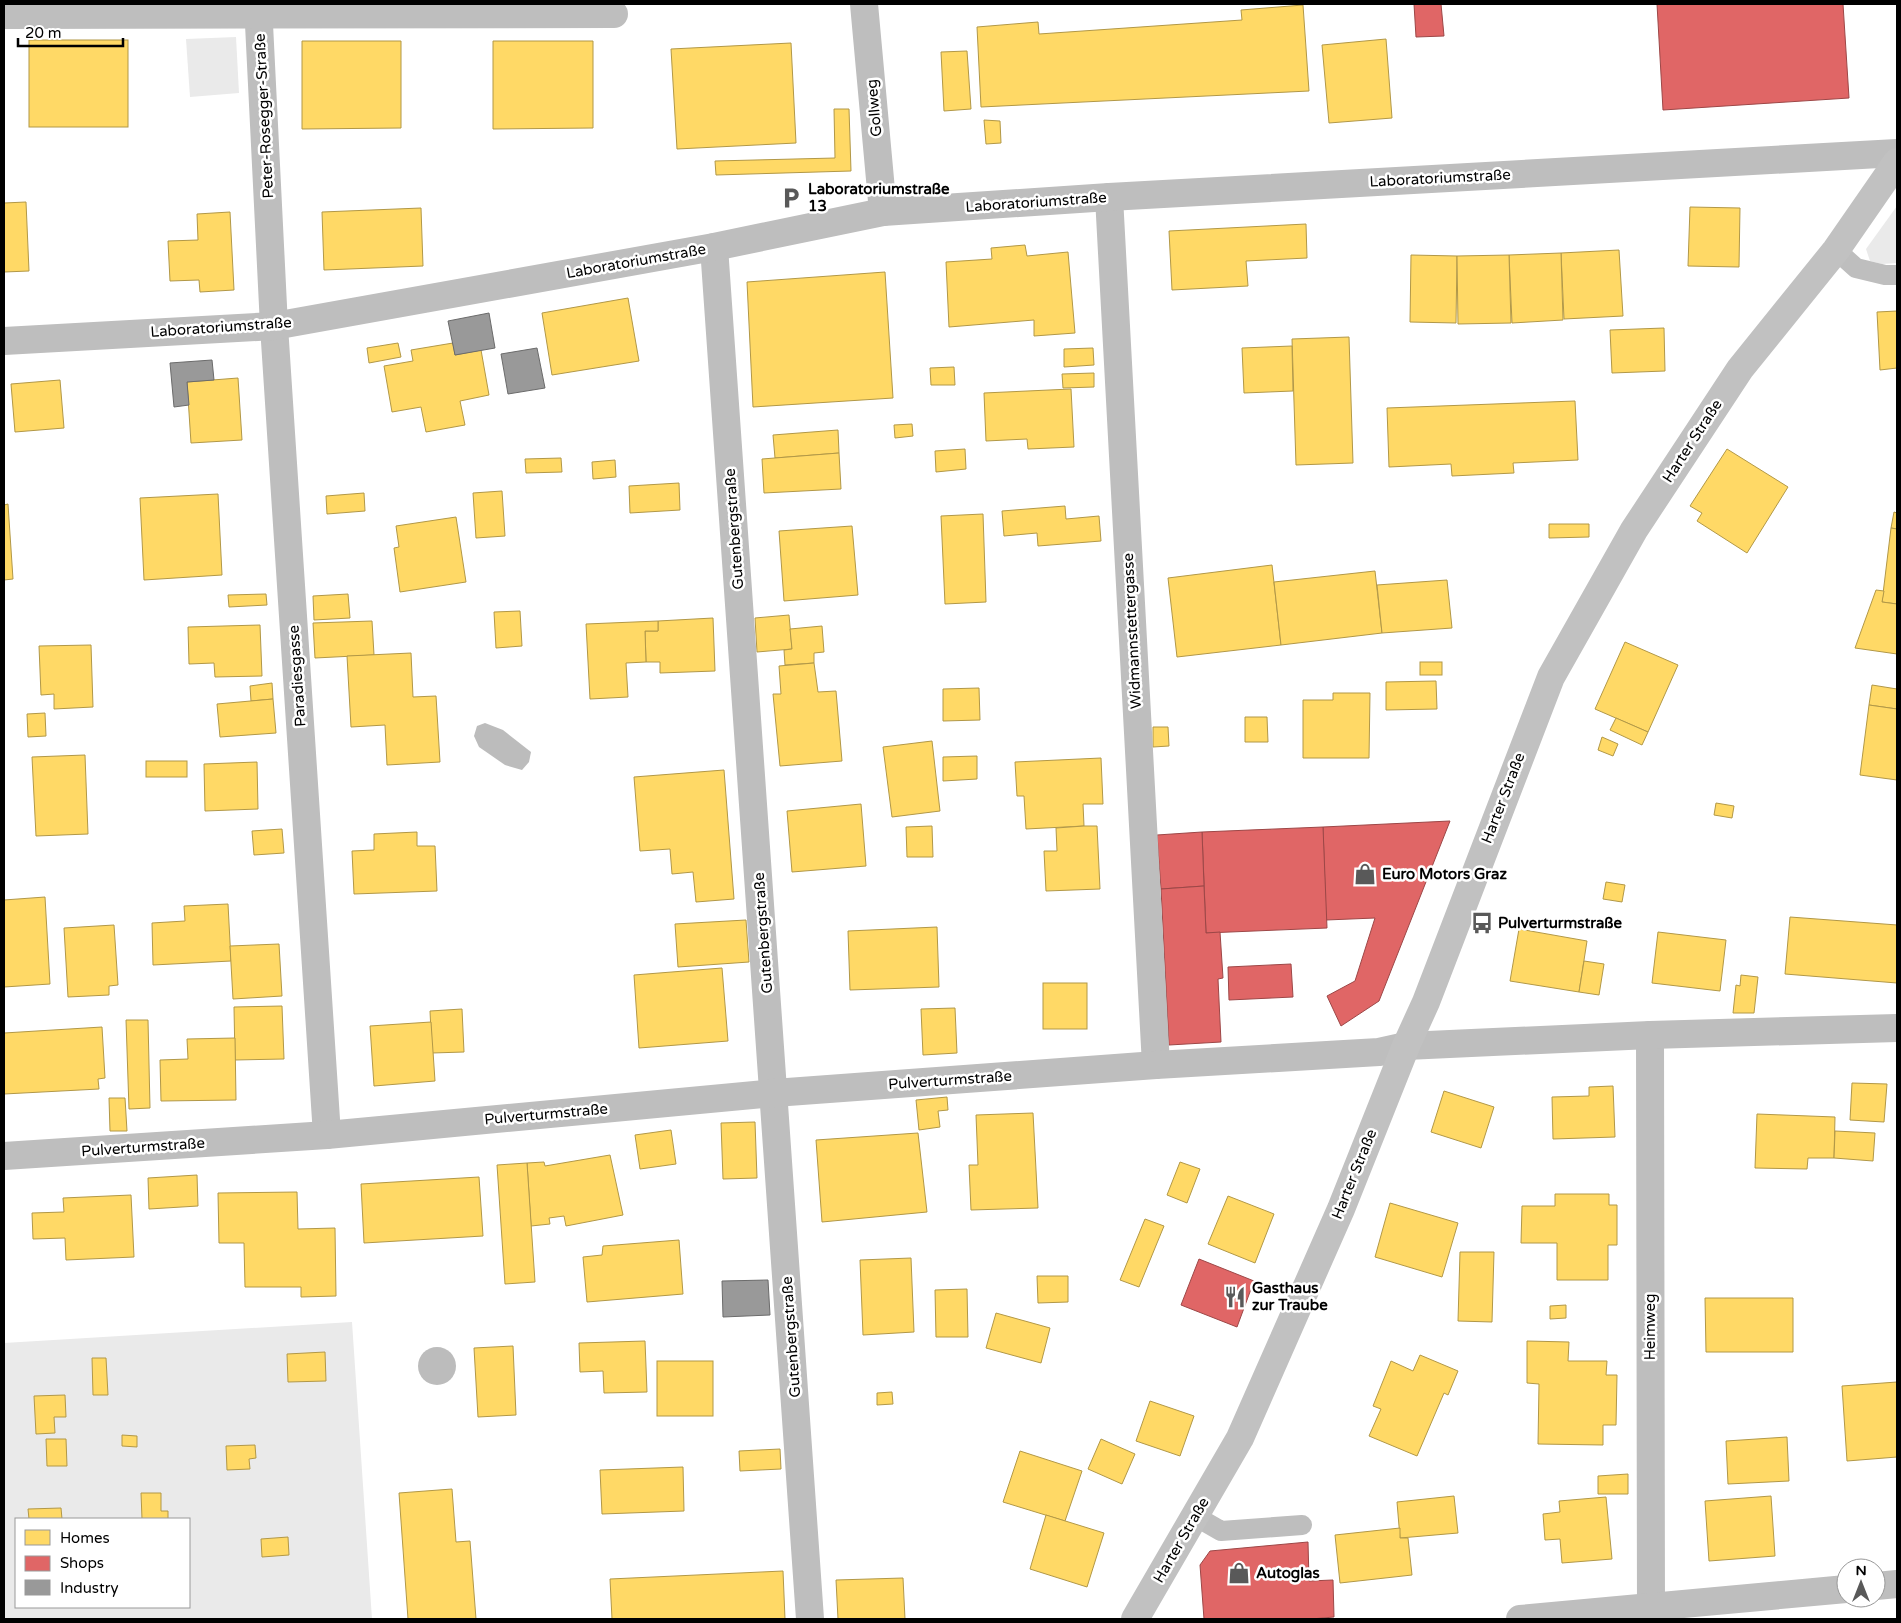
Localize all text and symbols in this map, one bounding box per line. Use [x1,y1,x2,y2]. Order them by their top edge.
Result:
scale bar [18,15,122,47]
text: 20 m [25,24,62,42]
street label: Peter-Rosegger-Straße [251,33,277,199]
street label: Gollweg [863,78,885,138]
street label: Laboratoriumstraße [1369,165,1511,191]
place label: Laboratoriumstraße 13 [808,180,950,215]
parking icon: Laboratoriumstraße 13 [778,185,804,211]
street label: Laboratoriumstraße [965,188,1107,216]
street label: Laboratoriumstraße [565,240,707,282]
street label: Laboratoriumstraße [150,313,292,341]
street label: Harter Straße [1658,396,1726,486]
street label: Gutenbergstraße [721,468,747,590]
street label: Widmannstettergasse [1119,553,1145,709]
street label: Paradiesgasse [284,625,310,727]
street label: Harter Straße [1477,750,1529,846]
shop icon: Euro Motors Graz [1352,861,1378,887]
place label: Euro Motors Graz [1382,865,1508,883]
street label: Gutenbergstraße [750,872,776,994]
bus stop icon: Pulverturmstraße [1469,910,1495,936]
place label: Pulverturmstraße [1498,914,1622,932]
street label: Pulverturmstraße [888,1067,1012,1093]
street label: Pulverturmstraße [483,1100,609,1128]
street label: Harter Straße [1328,1126,1380,1222]
street label: Pulverturmstraße [81,1134,205,1160]
street label: Gutenbergstraße [778,1276,804,1398]
place label: Gasthaus zur Traube [1252,1279,1328,1314]
restaurant icon: Gasthaus zur Traube [1222,1284,1248,1310]
street label: Heimweg [1641,1294,1659,1360]
street label: Harter Straße [1149,1494,1213,1586]
legend [15,1518,190,1608]
text: Homes [60,1529,110,1547]
text: Shops [60,1554,104,1572]
north arrow [1836,1558,1886,1608]
shop icon: Autoglas [1226,1560,1252,1586]
text: N [1855,1562,1867,1579]
place label: Autoglas [1256,1564,1320,1583]
text: Industry [60,1579,119,1597]

